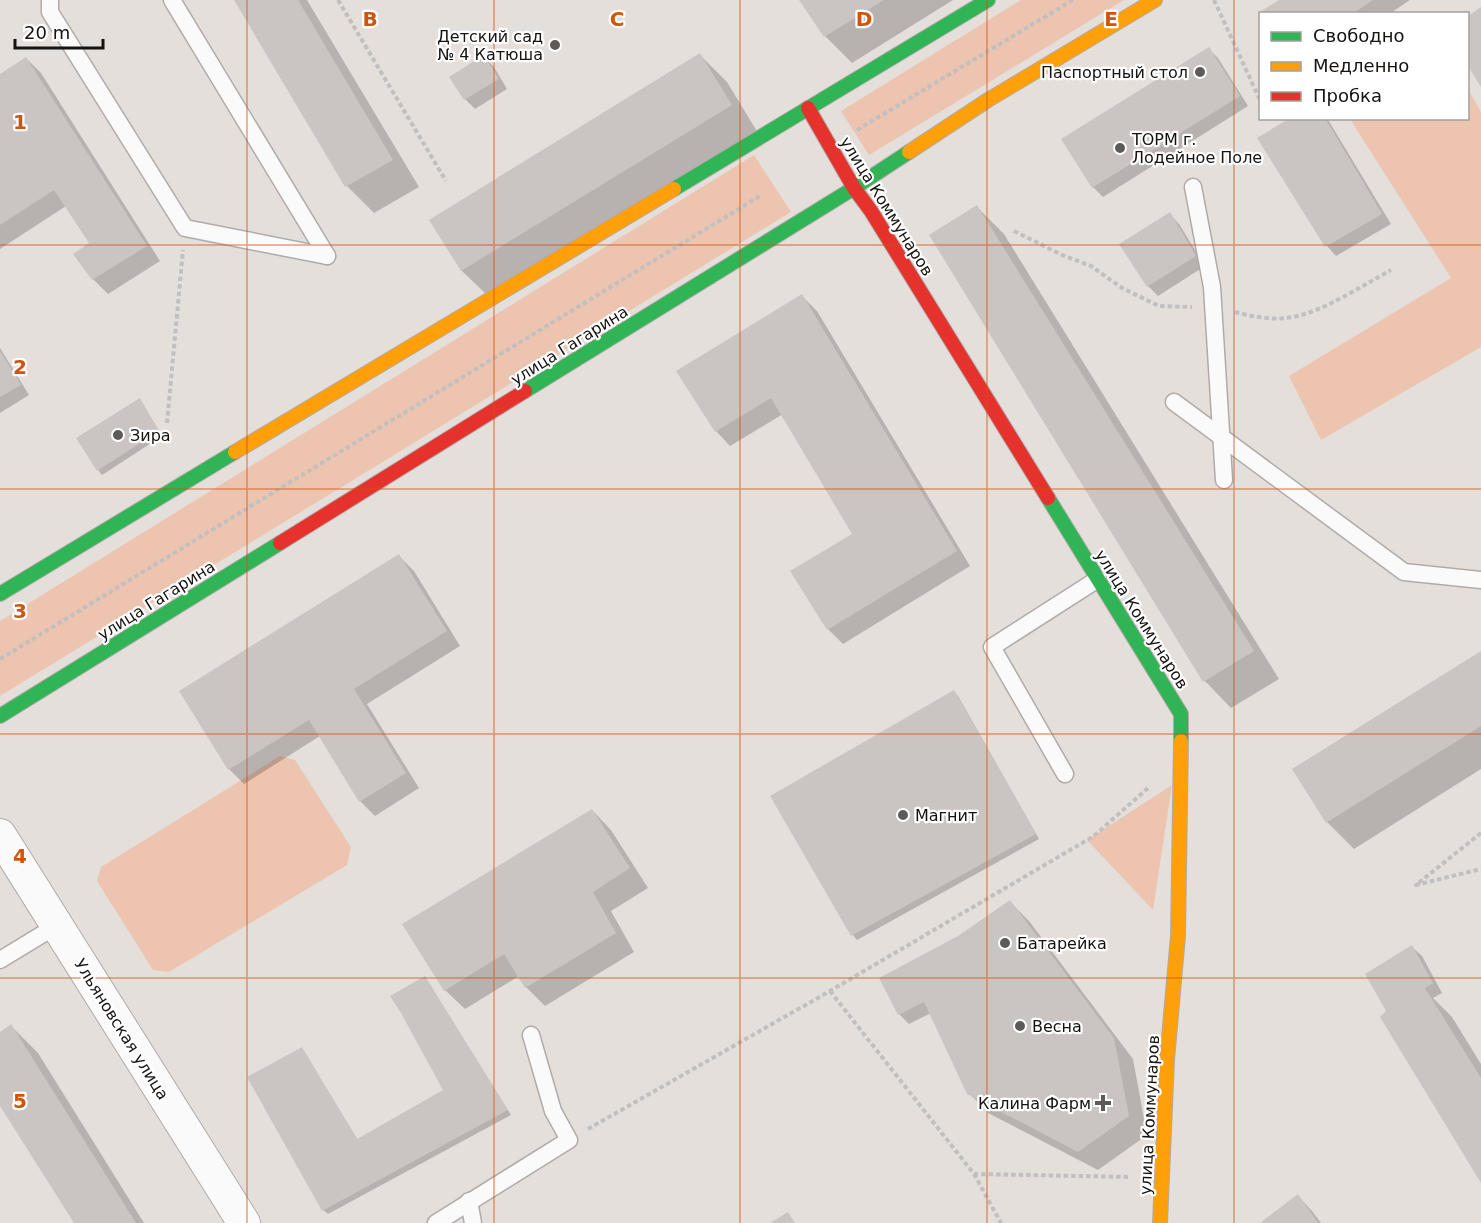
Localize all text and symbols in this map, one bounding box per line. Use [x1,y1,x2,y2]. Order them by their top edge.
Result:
text: B [362,7,378,31]
text: C [610,7,624,31]
text: D [856,7,872,31]
text: E [1104,7,1118,31]
scale bar [15,12,104,50]
legend [1259,12,1469,120]
text: 20 m [24,22,70,43]
text: Свободно [1313,25,1405,46]
place label: Детский сад № 4 Катюша [437,27,543,64]
marker: Детский сад № 4 Катюша [548,38,562,52]
text: Медленно [1313,55,1409,76]
place label: Паспортный стол [1041,63,1188,82]
marker: Паспортный стол [1193,65,1207,79]
text: Пробка [1313,85,1382,106]
text: 1 [13,110,27,134]
place label: ТОРМ г. Лодейное Поле [1131,130,1262,167]
street label: улица Коммунаров [836,133,937,279]
marker: ТОРМ г. Лодейное Поле [1113,141,1127,155]
street label: улица Гагарина [507,302,631,389]
text: 2 [13,355,27,379]
place label: Зира [130,426,171,445]
marker: Зира [111,428,125,442]
street label: улица Коммунаров [1091,546,1192,692]
street label: улица Гагарина [94,557,218,644]
text: 3 [13,599,27,623]
place label: Магнит [915,806,977,825]
marker: Магнит [896,808,910,822]
text: 4 [13,844,27,868]
place label: Батарейка [1017,934,1107,953]
marker: Батарейка [998,936,1012,950]
street label: Ульяновская улица [70,955,173,1103]
place label: Весна [1032,1017,1082,1036]
marker: Весна [1013,1019,1027,1033]
street label: улица Коммунаров [1136,1034,1163,1196]
text: 5 [13,1089,27,1113]
place label: Калина Фарм [978,1094,1091,1113]
marker: Калина Фарм [1096,1096,1110,1110]

